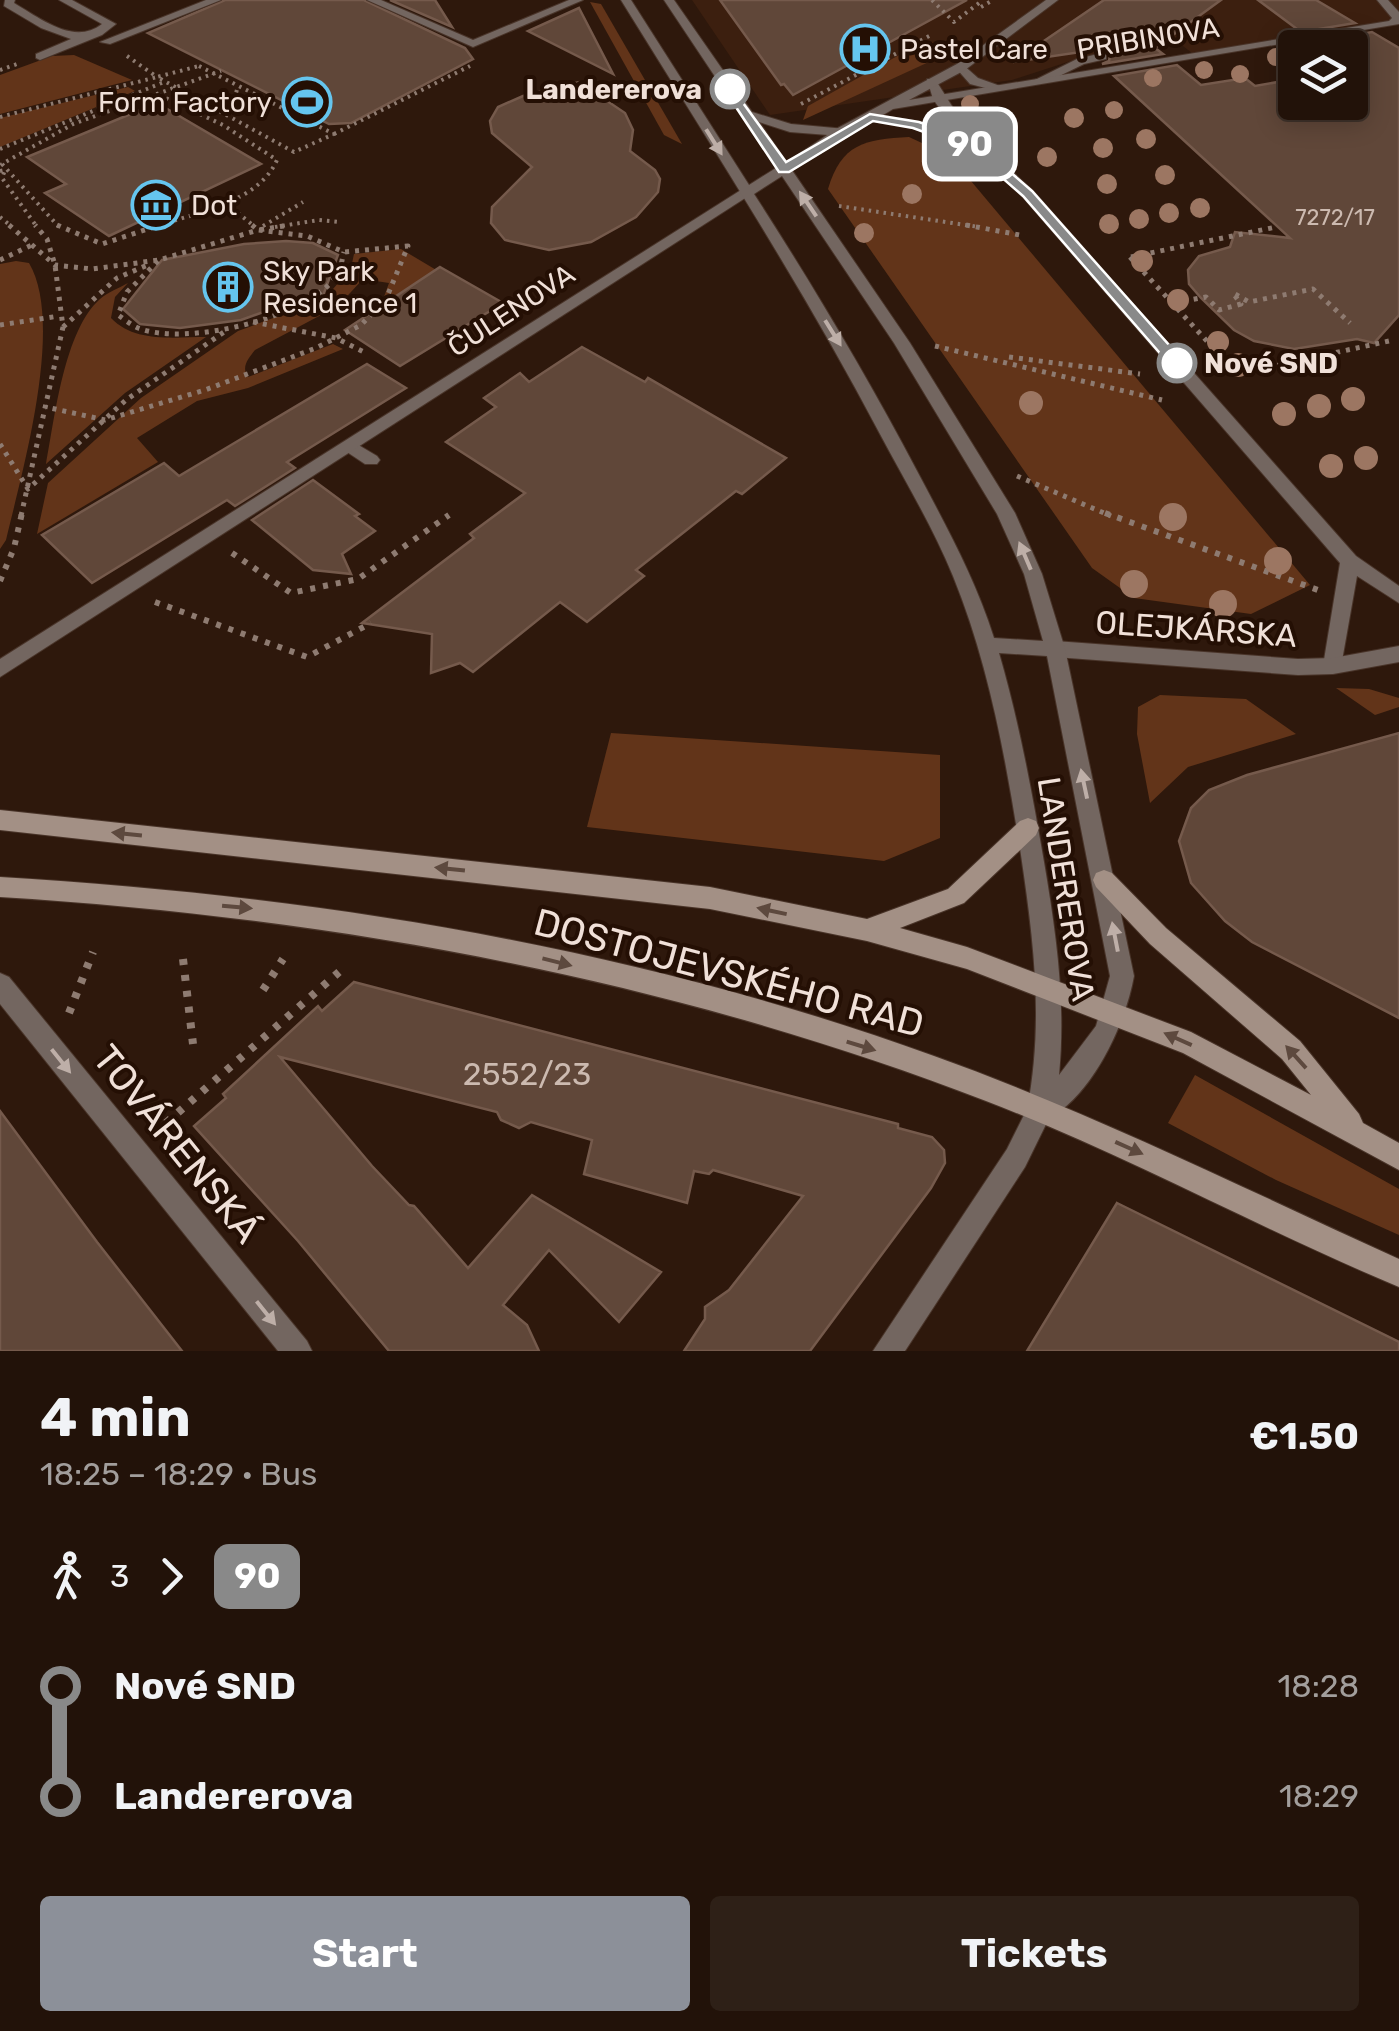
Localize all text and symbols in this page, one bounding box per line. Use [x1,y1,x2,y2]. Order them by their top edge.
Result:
street label: PRIBINOVA [1074,11,1222,66]
hospital icon: Pastel Care [839,23,891,75]
map controls [1278,30,1368,120]
button: layers [1278,30,1368,120]
place label: Pastel Care [900,33,1048,66]
marker: Landererova [711,70,749,108]
place label: Landererova [526,73,702,106]
sports icon: Form Factory [281,76,333,128]
place label: Form Factory [98,86,272,119]
line badge: 90 [925,112,1015,176]
text: 90 [947,123,993,165]
one-way arrow [705,128,723,156]
museum icon: Dot [130,179,182,231]
place label: Dot [191,189,237,222]
one-way arrow [799,191,818,218]
house number: 7272/17 [1295,204,1375,231]
place label: Sky Park Residence 1 [263,255,417,320]
street label: ČULENOVA [442,257,581,364]
building icon: Sky Park Residence 1 [202,261,254,313]
one-way arrow [824,320,842,347]
marker: Nové SND [1158,344,1196,382]
place label: Nové SND [1204,347,1338,380]
one-way arrow [1017,541,1033,571]
street label: OLEJKÁRSKA [1094,603,1298,655]
one-way arrow [1075,768,1091,799]
street label: LANDEREROVA [1030,774,1102,1004]
one-way arrow [110,826,142,842]
one-way arrow [433,861,465,877]
one-way arrow [221,899,253,915]
street label: DOSTOJEVSKÉHO RAD [529,899,929,1047]
one-way arrow [756,902,787,918]
one-way arrow [1107,920,1122,952]
one-way arrow [542,955,573,970]
one-way arrow [1163,1031,1193,1047]
street label: TOVÁRENSKÁ [83,1036,271,1252]
one-way arrow [847,1039,877,1054]
one-way arrow [1285,1045,1307,1070]
one-way arrow [50,1048,71,1073]
house number: 2552/23 [463,1055,591,1093]
one-way arrow [1115,1140,1144,1157]
one-way arrow [255,1301,276,1326]
text: 4 min [40,1385,191,1450]
text: €1.50 [1249,1413,1359,1459]
text: 18:25 – 18:29 · Bus [40,1455,317,1493]
icon: walk [40,1549,95,1604]
icon: forward [144,1549,199,1604]
text: 90 [234,1555,280,1597]
text: 3 [110,1557,129,1595]
text: Nové SND [114,1663,296,1709]
text: 18:28 [1278,1667,1359,1705]
text: Landererova [114,1773,353,1819]
text: 18:29 [1279,1777,1359,1815]
button: Start [40,1896,690,2011]
button: Tickets [710,1896,1359,2011]

